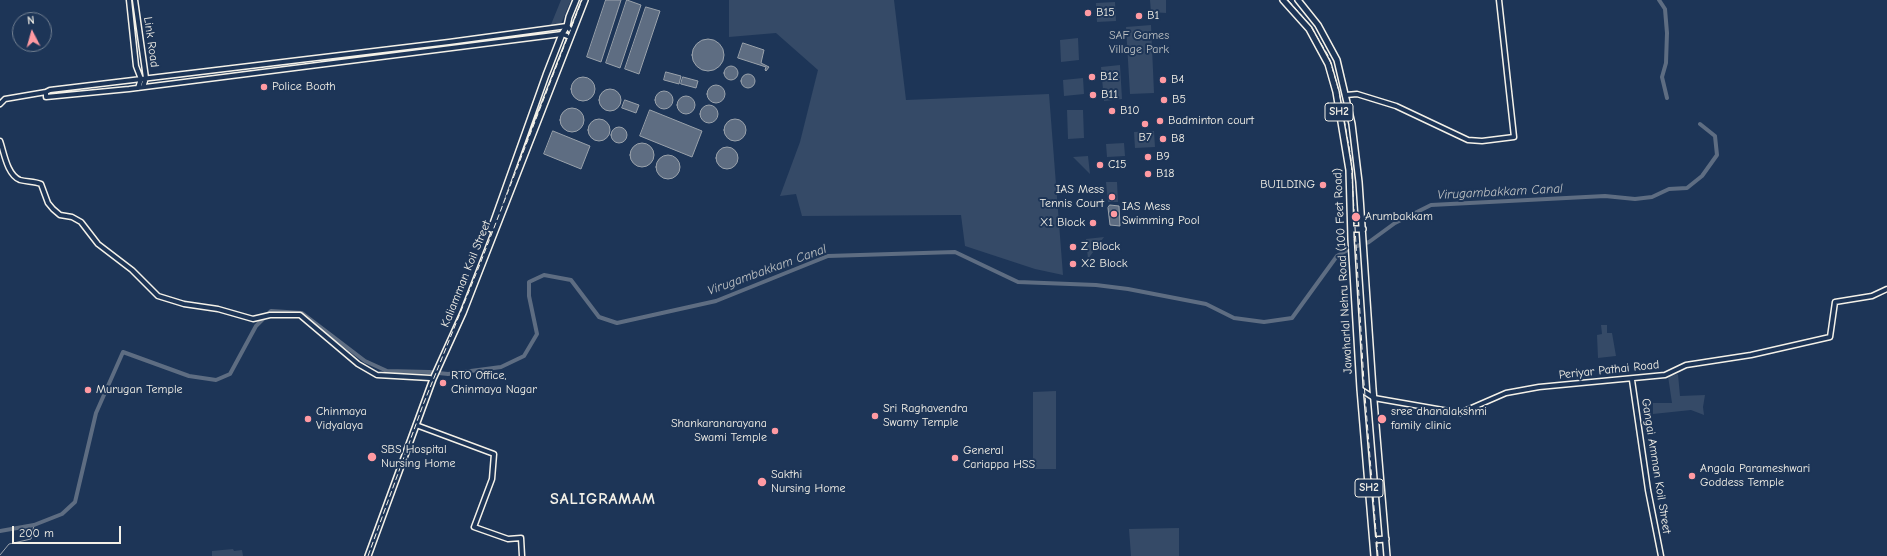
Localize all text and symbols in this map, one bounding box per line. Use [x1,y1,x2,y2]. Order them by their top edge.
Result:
place label: B15 [1096,6,1115,20]
marker: B15 [1083,8,1093,18]
place label: B1 [1147,9,1159,23]
marker: B1 [1134,11,1144,21]
north arrow [12,12,52,52]
text: N [27,14,35,27]
street label: Link Road [140,16,162,68]
park label: SAF Games Village Park [1109,29,1169,57]
place label: B12 [1100,70,1118,84]
marker: B12 [1087,72,1097,82]
place label: B4 [1171,73,1184,87]
marker: B4 [1158,75,1168,85]
place label: Police Booth [272,80,336,94]
marker: Police Booth [259,82,269,92]
place label: B11 [1101,88,1118,102]
marker: B11 [1088,90,1098,100]
place label: B5 [1172,93,1186,107]
marker: B5 [1159,95,1169,105]
road number: SH2 [1325,103,1353,121]
place label: B10 [1120,104,1139,118]
marker: B10 [1107,106,1117,116]
place label: Badminton court [1168,114,1254,128]
marker: Badminton court [1155,116,1165,126]
marker: B7 [1140,119,1150,129]
place label: B7 [1138,131,1152,145]
place label: B8 [1171,132,1185,146]
marker: B8 [1158,134,1168,144]
place label: B9 [1156,150,1170,164]
marker: B9 [1143,152,1153,162]
place label: C15 [1108,158,1127,172]
marker: C15 [1095,160,1105,170]
place label: B18 [1156,167,1174,181]
street label: Jawaharlal Nehru Road (100 Feet Road) [1330,168,1356,374]
marker: B18 [1143,169,1153,179]
place label: BUILDING [1260,178,1315,192]
marker: BUILDING [1318,180,1328,190]
water label: Virugambakkam Canal [1437,181,1563,203]
place label: IAS Mess Tennis Court [1040,183,1104,211]
marker: IAS Mess Tennis Court [1107,192,1117,202]
place label: IAS Mess Swimming Pool [1122,200,1200,228]
marker: IAS Mess Swimming Pool [1109,209,1119,219]
place label: Arumbakkam [1365,210,1433,224]
marker: Arumbakkam [1350,211,1362,223]
place label: X1 Block [1040,216,1085,230]
marker: X1 Block [1088,218,1098,228]
street label: Kaliamman Koil Street [438,219,494,329]
place label: Z Block [1081,240,1120,254]
water label: Virugambakkam Canal [705,241,829,299]
marker: Z Block [1068,242,1078,252]
place label: X2 Block [1081,257,1128,271]
marker: X2 Block [1068,259,1078,269]
street label: Periyar Pathai Road [1558,358,1660,382]
place label: RTO Office, Chinmaya Nagar [451,369,537,397]
marker: RTO Office, Chinmaya Nagar [438,378,448,388]
place label: Murugan Temple [96,383,183,397]
marker: Murugan Temple [83,385,93,395]
street label: Gangai Amman Koil Street [1638,397,1674,535]
place label: Sri Raghavendra Swamy Temple [883,402,968,430]
place label: Chinmaya Vidyalaya [316,405,367,433]
place label: sree dhanalakshmi family clinic [1391,405,1487,433]
marker: Sri Raghavendra Swamy Temple [870,411,880,421]
marker: sree dhanalakshmi family clinic [1376,413,1388,425]
marker: Chinmaya Vidyalaya [303,414,313,424]
place label: Shankaranarayana Swami Temple [671,417,767,445]
marker: Shankaranarayana Swami Temple [770,426,780,436]
place label: SBS Hospital Nursing Home [381,443,455,471]
place label: General Cariappa HSS [963,444,1035,472]
marker: SBS Hospital Nursing Home [366,451,378,463]
marker: General Cariappa HSS [950,453,960,463]
place label: Angala Parameshwari Goddess Temple [1700,462,1810,490]
place label: Sakthi Nursing Home [771,468,845,496]
marker: Angala Parameshwari Goddess Temple [1687,471,1697,481]
marker: Sakthi Nursing Home [756,476,768,488]
road number: SH2 [1355,479,1383,497]
district label: SALIGRAMAM [550,489,656,509]
scale bar [14,518,123,544]
text: 200 m [19,526,54,540]

